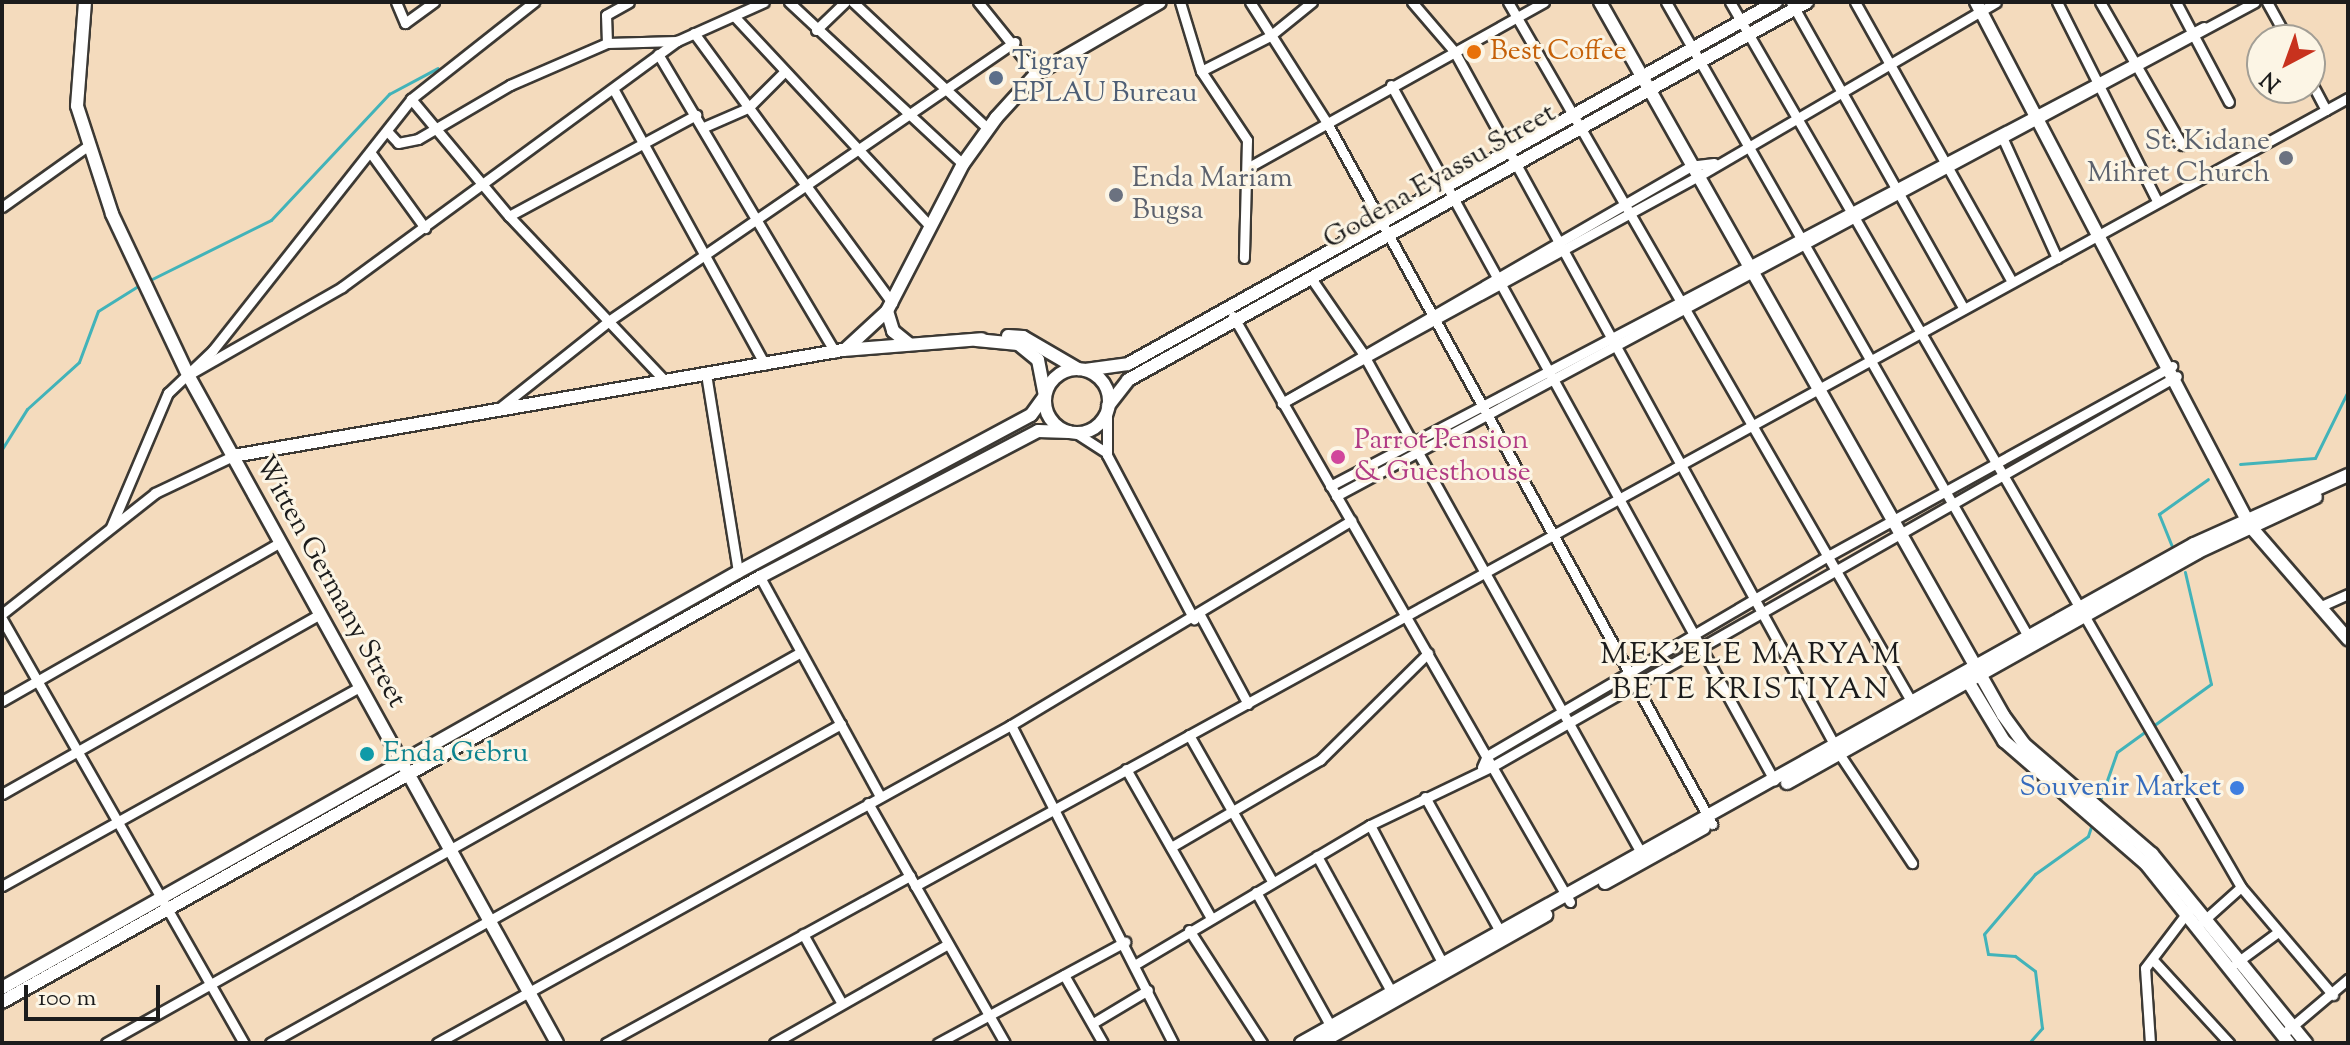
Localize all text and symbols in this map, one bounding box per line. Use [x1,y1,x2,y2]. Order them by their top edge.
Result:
north arrow [2246,24,2326,104]
place label: Best Coffee [1490,35,1627,69]
marker: Best Coffee [1465,43,1483,61]
place label: Tigray EPLAU Bureau [1012,45,1197,111]
text: N [2254,63,2289,98]
marker: Tigray EPLAU Bureau [987,69,1005,87]
street label: Godena Eyassu Street [1318,97,1562,257]
place label: St. Kidane Mihret Church [2087,125,2270,191]
marker: St. Kidane Mihret Church [2277,149,2295,167]
place label: Enda Mariam Bugsa [1132,162,1293,228]
marker: Enda Mariam Bugsa [1107,186,1125,204]
place label: Parrot Pension & Guesthouse [1354,424,1531,490]
marker: Parrot Pension & Guesthouse [1329,448,1347,466]
street label: Witten Germany Street [247,450,413,714]
district label: MEK'ELE MARYAM BETE KRISTIYAN [1600,638,1902,708]
place label: Enda Gebru [383,737,528,771]
marker: Enda Gebru [358,745,376,763]
place label: Souvenir Market [2019,771,2221,805]
marker: Souvenir Market [2228,779,2246,797]
scale bar [28,969,164,1019]
text: 100 m [38,982,96,1016]

